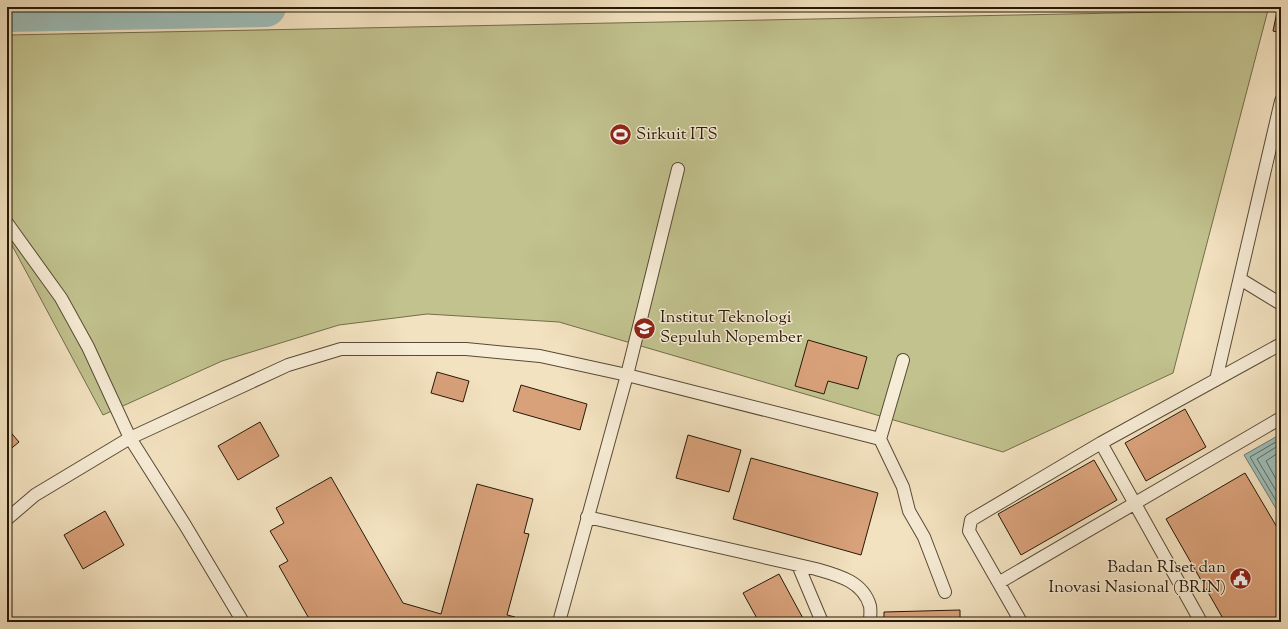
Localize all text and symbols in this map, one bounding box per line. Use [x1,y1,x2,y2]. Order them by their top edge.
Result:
sports icon: Sirkuit ITS [608,122,634,148]
place label: Sirkuit ITS [636,123,718,147]
place label: Institut Teknologi Sepuluh Nopember [660,306,803,350]
school or university icon: Institut Teknologi Sepuluh Nopember [631,315,657,341]
place label: Badan RIset dan Inovasi Nasional (BRIN) [1048,556,1226,600]
public building icon: Badan RIset dan Inovasi Nasional (BRIN) [1228,565,1254,591]

